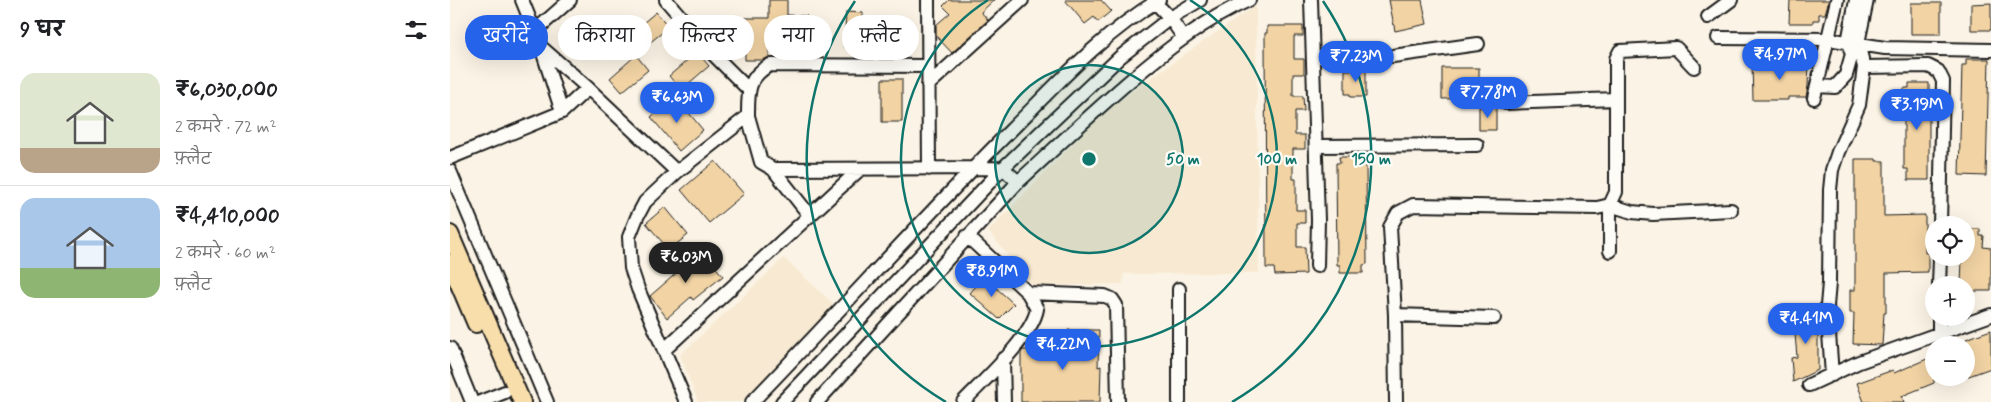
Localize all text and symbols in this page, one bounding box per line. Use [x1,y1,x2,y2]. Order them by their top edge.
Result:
chip: खरीदें [465,15,548,60]
chip: किराया [558,15,652,60]
chip: फ़िल्टर [662,15,754,60]
chip: नया [764,15,832,60]
chip: फ़्लैट [842,15,919,60]
text: 9 घर [20,16,64,44]
icon: filters [402,16,430,44]
pin: ₹4.97M [1739,38,1821,81]
pin: ₹7.23M [1315,41,1397,83]
text: ₹4.97M [1753,44,1807,65]
text: ₹7.23M [1330,46,1382,67]
text: ₹6,030,000 [175,76,278,104]
pin: ₹7.78M [1447,76,1529,119]
pin: ₹6.63M [636,82,718,124]
text: ₹7.78M [1460,82,1516,103]
text: ₹6.63M [651,87,703,108]
pin: ₹3.19M [1876,88,1958,131]
icon: home [60,93,120,153]
text: ₹3.19M [1891,94,1943,115]
text: 2 कमरे · 72 m² [175,117,277,138]
text: फ़्लैट [175,149,211,170]
centre of rings [1080,150,1098,168]
text: 50 m [1166,150,1200,170]
text: 100 m [1257,150,1297,170]
text: 150 m [1351,150,1391,170]
text: ₹4,410,000 [175,202,280,230]
map controls [1925,216,1975,386]
button: locate [1925,216,1975,266]
icon: home [60,218,120,278]
pin: ₹6.03M [645,242,727,284]
text: 2 कमरे · 60 m² [175,243,276,264]
text: ₹6.03M [660,247,712,268]
pin: ₹8.91M [951,256,1033,298]
text: ₹8.91M [966,261,1018,282]
text: फ़्लैट [175,275,211,296]
button: + [1925,276,1975,326]
pin: ₹4.41M [1765,302,1847,345]
text: ₹4.41M [1779,308,1833,329]
pin: ₹4.22M [1022,328,1104,371]
text: ₹4.22M [1036,334,1090,355]
button: − [1925,336,1975,386]

